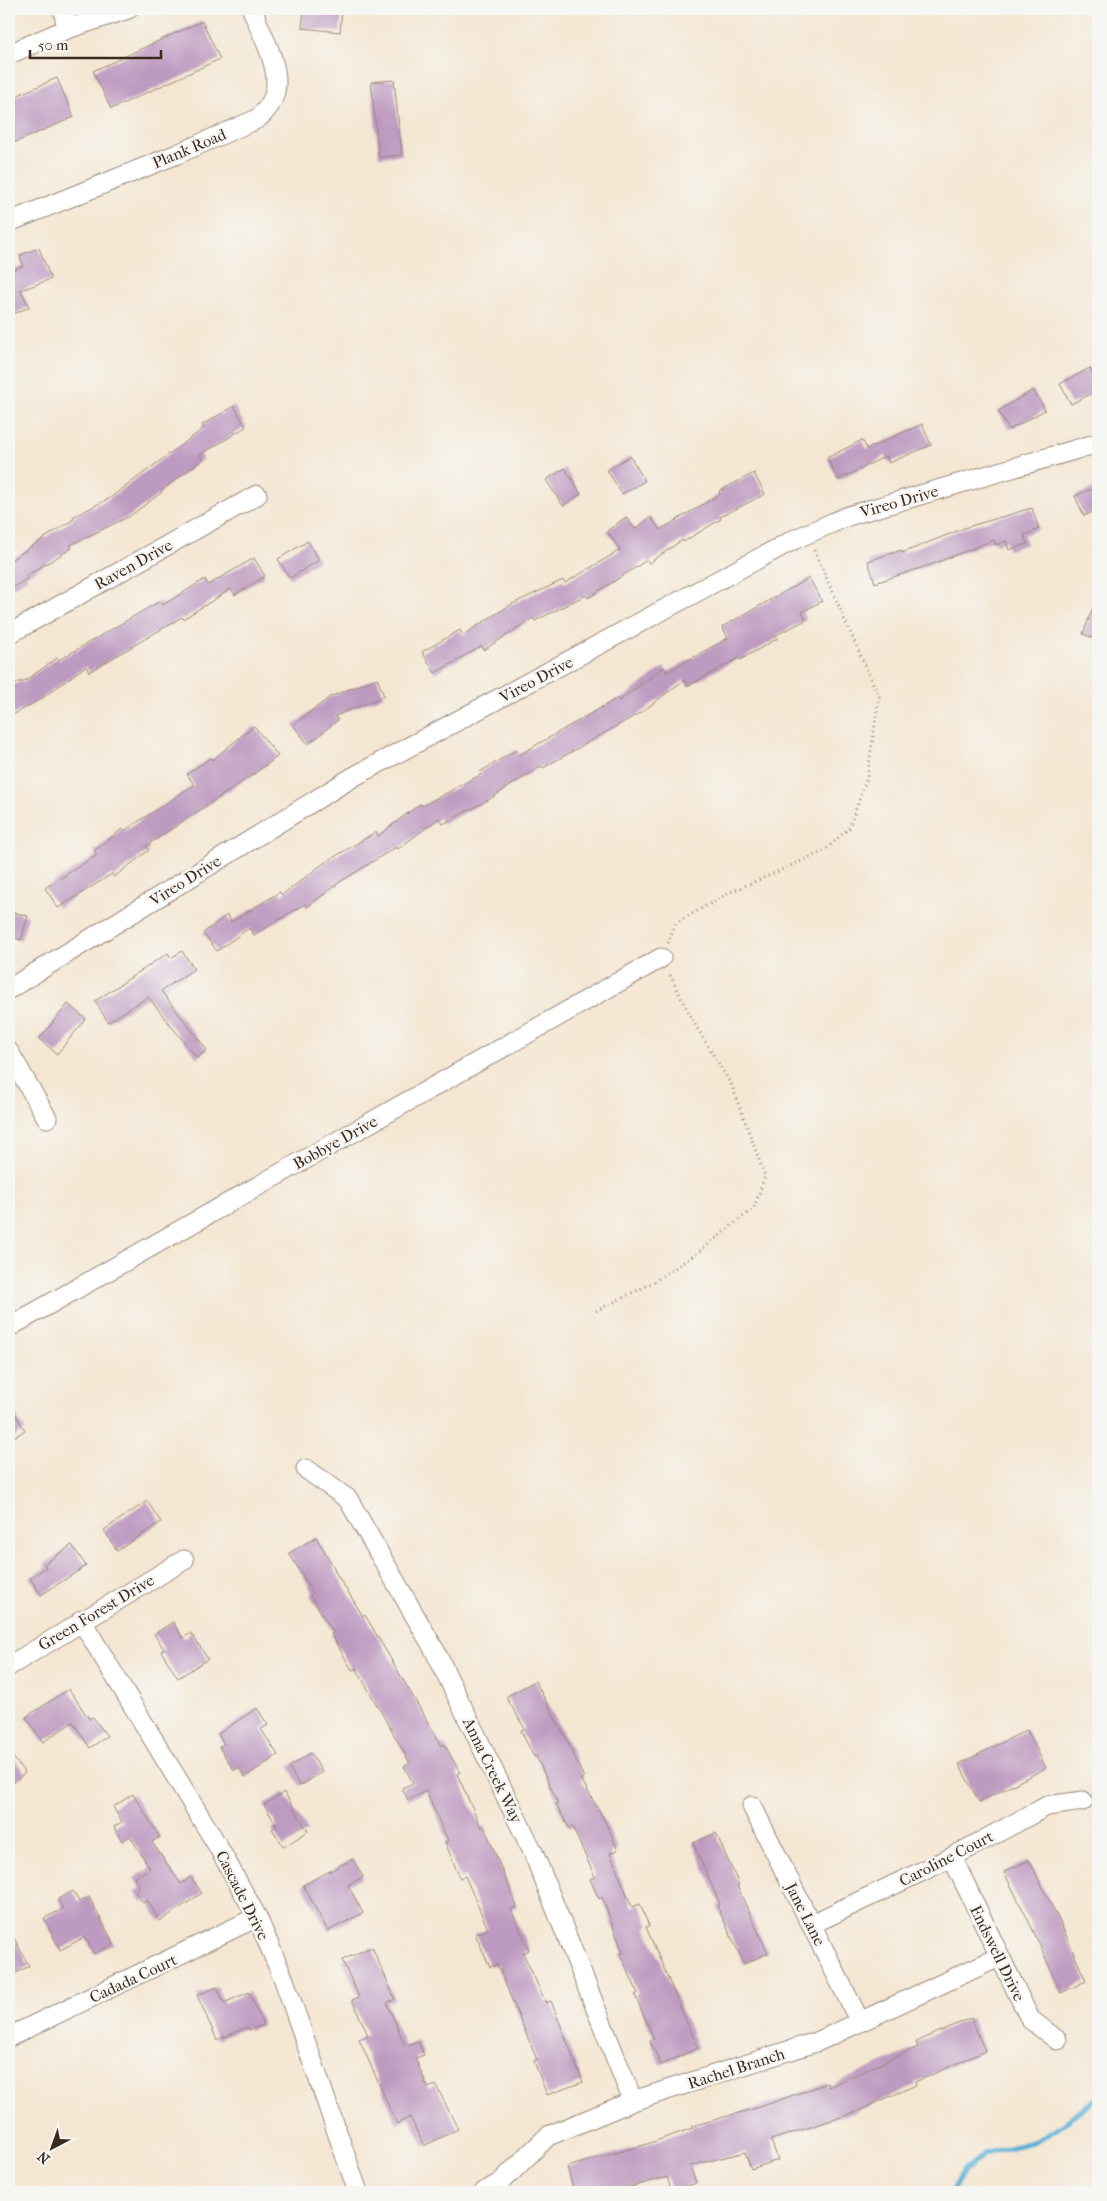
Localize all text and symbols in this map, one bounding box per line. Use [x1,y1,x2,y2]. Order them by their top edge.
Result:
scale bar [30,28,161,60]
text: 50 m [38,36,69,54]
street label: Plank Road [150,124,229,172]
street label: Vireo Drive [857,481,940,522]
street label: Raven Drive [91,535,176,594]
street label: Vireo Drive [495,652,576,707]
street label: Vireo Drive [145,851,224,910]
street label: Bobbye Drive [290,1111,381,1173]
street label: Green Forest Drive [35,1570,158,1655]
street label: Anna Creek Way [458,1714,526,1826]
street label: Caroline Court [896,1826,997,1890]
street label: Cascade Drive [212,1847,273,1943]
street label: Jane Lane [781,1878,829,1949]
street label: Endswell Drive [966,1902,1029,2004]
street label: Cadada Court [87,1950,180,2007]
street label: Rachel Branch [685,2044,787,2093]
north arrow [28,2124,78,2174]
text: N [34,2147,53,2167]

